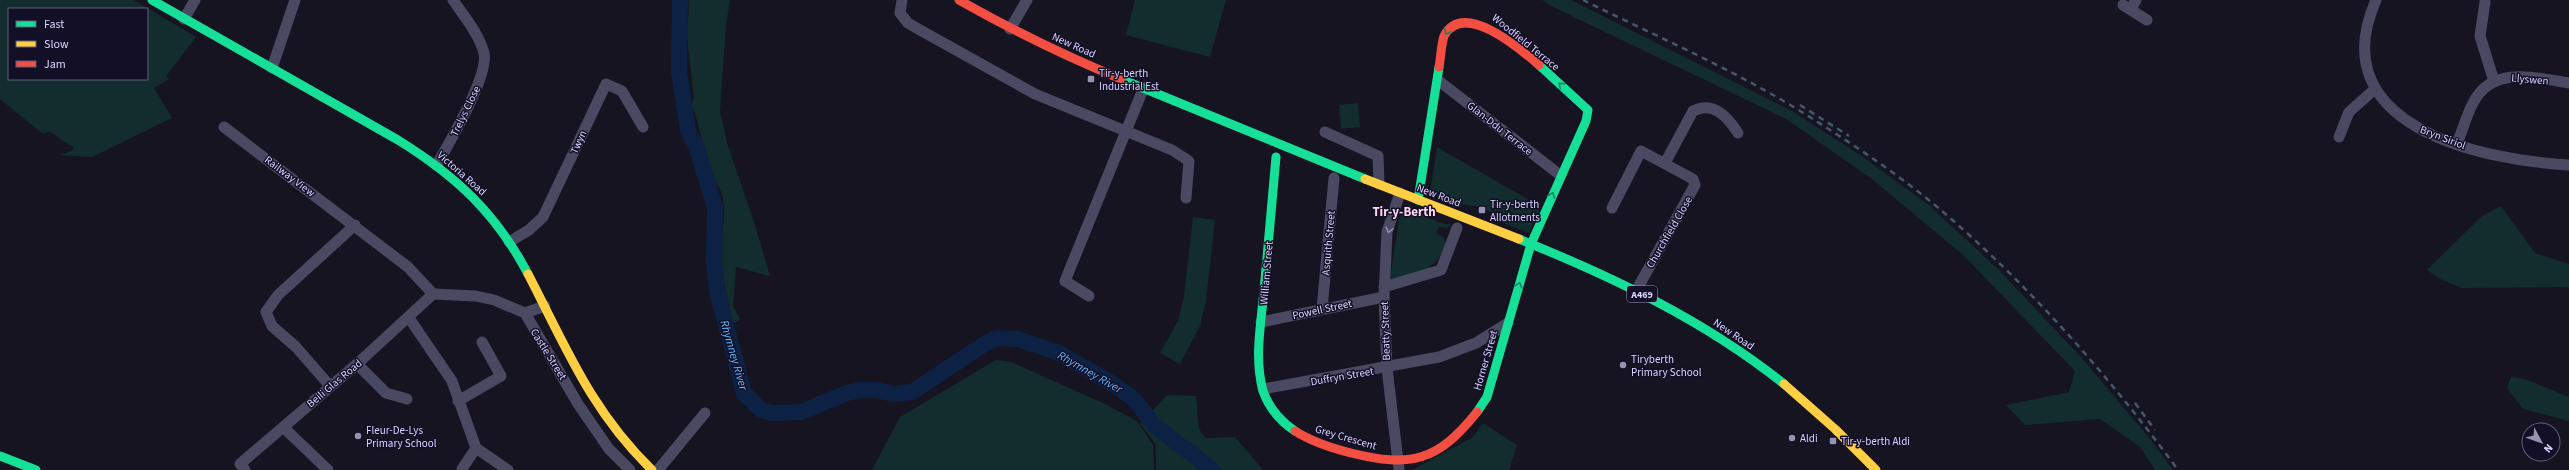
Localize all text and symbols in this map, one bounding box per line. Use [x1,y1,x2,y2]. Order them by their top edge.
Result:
legend [8,8,148,80]
street label: Woodfield Terrace [1489,10,1563,75]
text: Fast [44,16,64,33]
one-way arrow [1445,28,1452,35]
street label: New Road [1050,29,1098,62]
text: Slow [44,36,69,53]
text: Jam [44,56,66,73]
place label: Tir-y-berth Industrial Est [1099,66,1159,94]
street label: Llyswen [2511,70,2549,89]
marker: Tir-y-berth Industrial Est [1086,74,1096,84]
street label: Trelys Close [447,83,484,139]
one-way arrow [1558,83,1565,90]
street label: Glan-Ddu Terrace [1464,98,1536,159]
street label: Bryn Siriol [2418,122,2468,153]
street label: Twyn [567,128,590,156]
street label: Victoria Road [434,148,489,199]
street label: Railway View [261,152,318,200]
street label: New Road [1414,180,1463,211]
one-way arrow [1547,192,1555,199]
street label: Churchfield Close [1643,193,1696,271]
place label: Tir-y-berth Allotments [1490,197,1540,225]
district label: Tir-y-Berth [1372,203,1436,221]
marker: Tir-y-berth Allotments [1477,205,1487,215]
street label: Asquith Street [1318,210,1339,276]
one-way arrow [1385,226,1393,233]
street label: William Street [1256,240,1277,306]
one-way arrow [1514,282,1523,289]
road number: A469 [1627,286,1657,302]
street label: Powell Street [1291,296,1354,323]
street label: Beatty Street [1377,301,1394,361]
street label: New Road [1710,315,1757,354]
water label: Rhymney River [715,318,752,393]
street label: Castle Street [527,326,570,383]
street label: Horner Street [1470,328,1501,392]
water label: Rhymney River [1054,347,1126,398]
place label: Tiryberth Primary School [1631,352,1702,380]
street label: Beili Glas Road [303,356,365,411]
marker: Tiryberth Primary School [1618,360,1628,370]
street label: Duffryn Street [1309,363,1375,389]
street label: Grey Crescent [1313,422,1379,454]
north arrow [2521,422,2561,462]
place label: Fleur-De-Lys Primary School [366,423,437,451]
marker: Fleur-De-Lys Primary School [353,431,363,441]
place label: Aldi [1800,431,1818,446]
marker: Aldi [1787,433,1797,443]
place label: Tir-y-berth Aldi [1841,434,1910,449]
marker: Tir-y-berth Aldi [1828,436,1838,446]
text: N [2540,441,2556,456]

